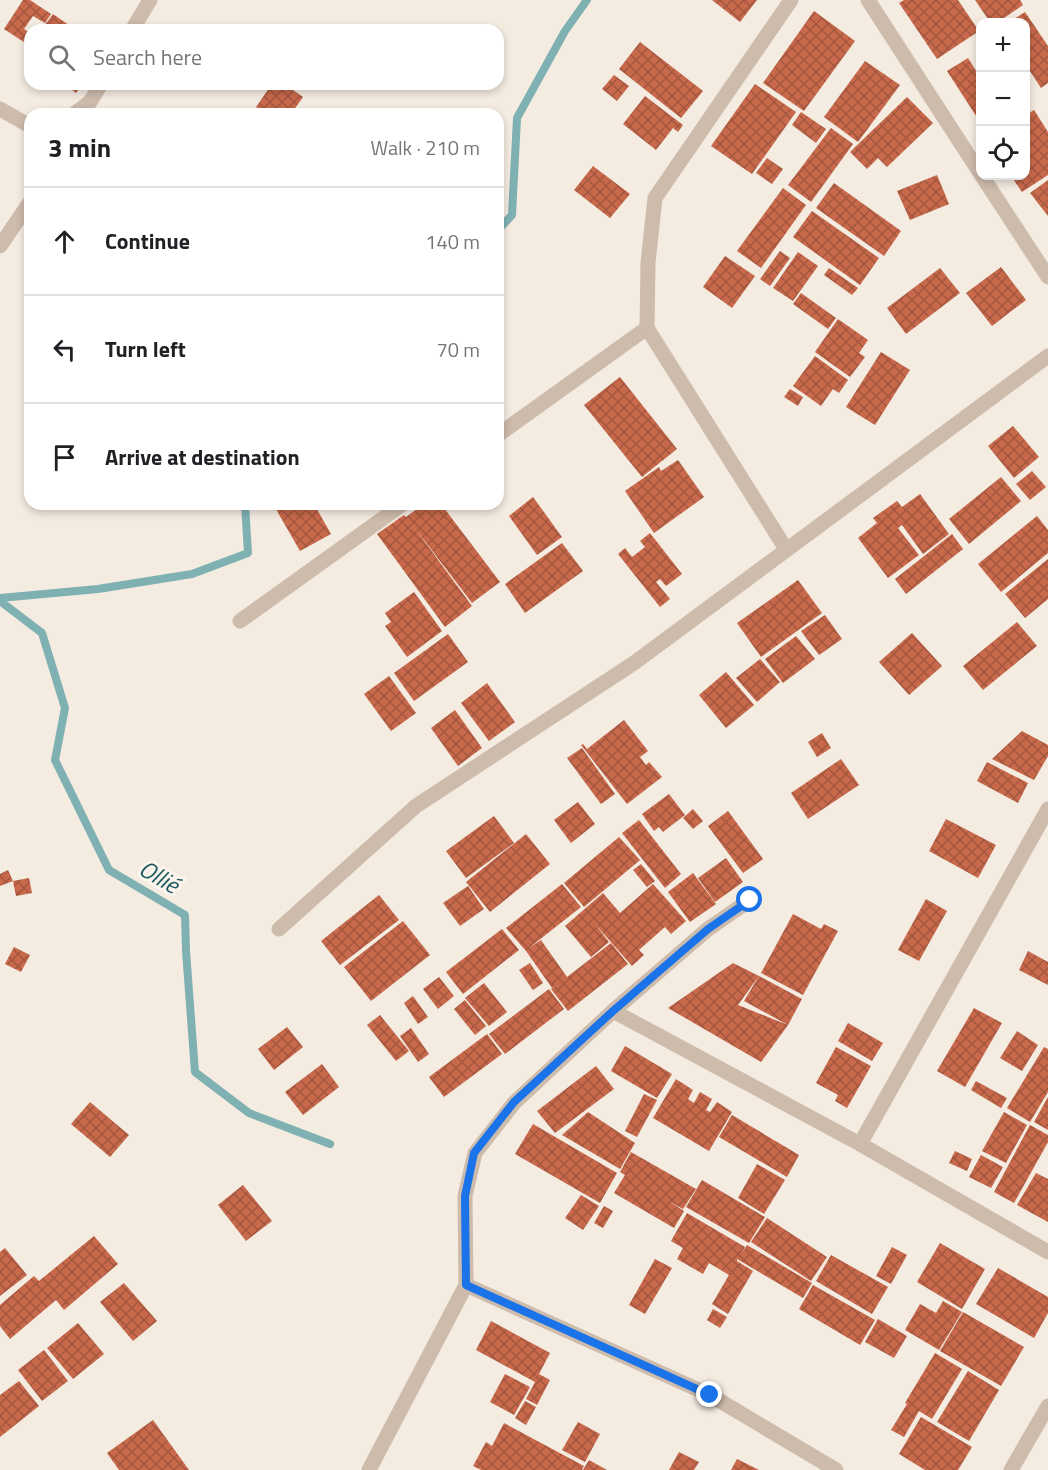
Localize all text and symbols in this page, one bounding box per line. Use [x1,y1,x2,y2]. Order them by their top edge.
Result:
map controls [976,18,1030,180]
button: + [976,18,1030,72]
search box [24,24,504,90]
text: Search here [93,40,202,74]
icon: search [45,41,78,74]
button: − [976,72,1030,126]
button: locate [976,126,1030,180]
text: 3 min [48,128,111,167]
text: Walk · 210 m [371,132,480,163]
text: Continue [105,224,190,258]
icon: ahead [48,225,81,258]
text: 140 m [425,226,480,257]
text: Turn left [105,332,186,366]
icon: left [48,333,81,366]
text: 70 m [436,334,480,365]
text: Arrive at destination [105,440,300,474]
icon: arrive [48,441,81,474]
water label: Ollié [133,850,188,903]
route start [736,886,762,912]
route end [696,1381,722,1407]

